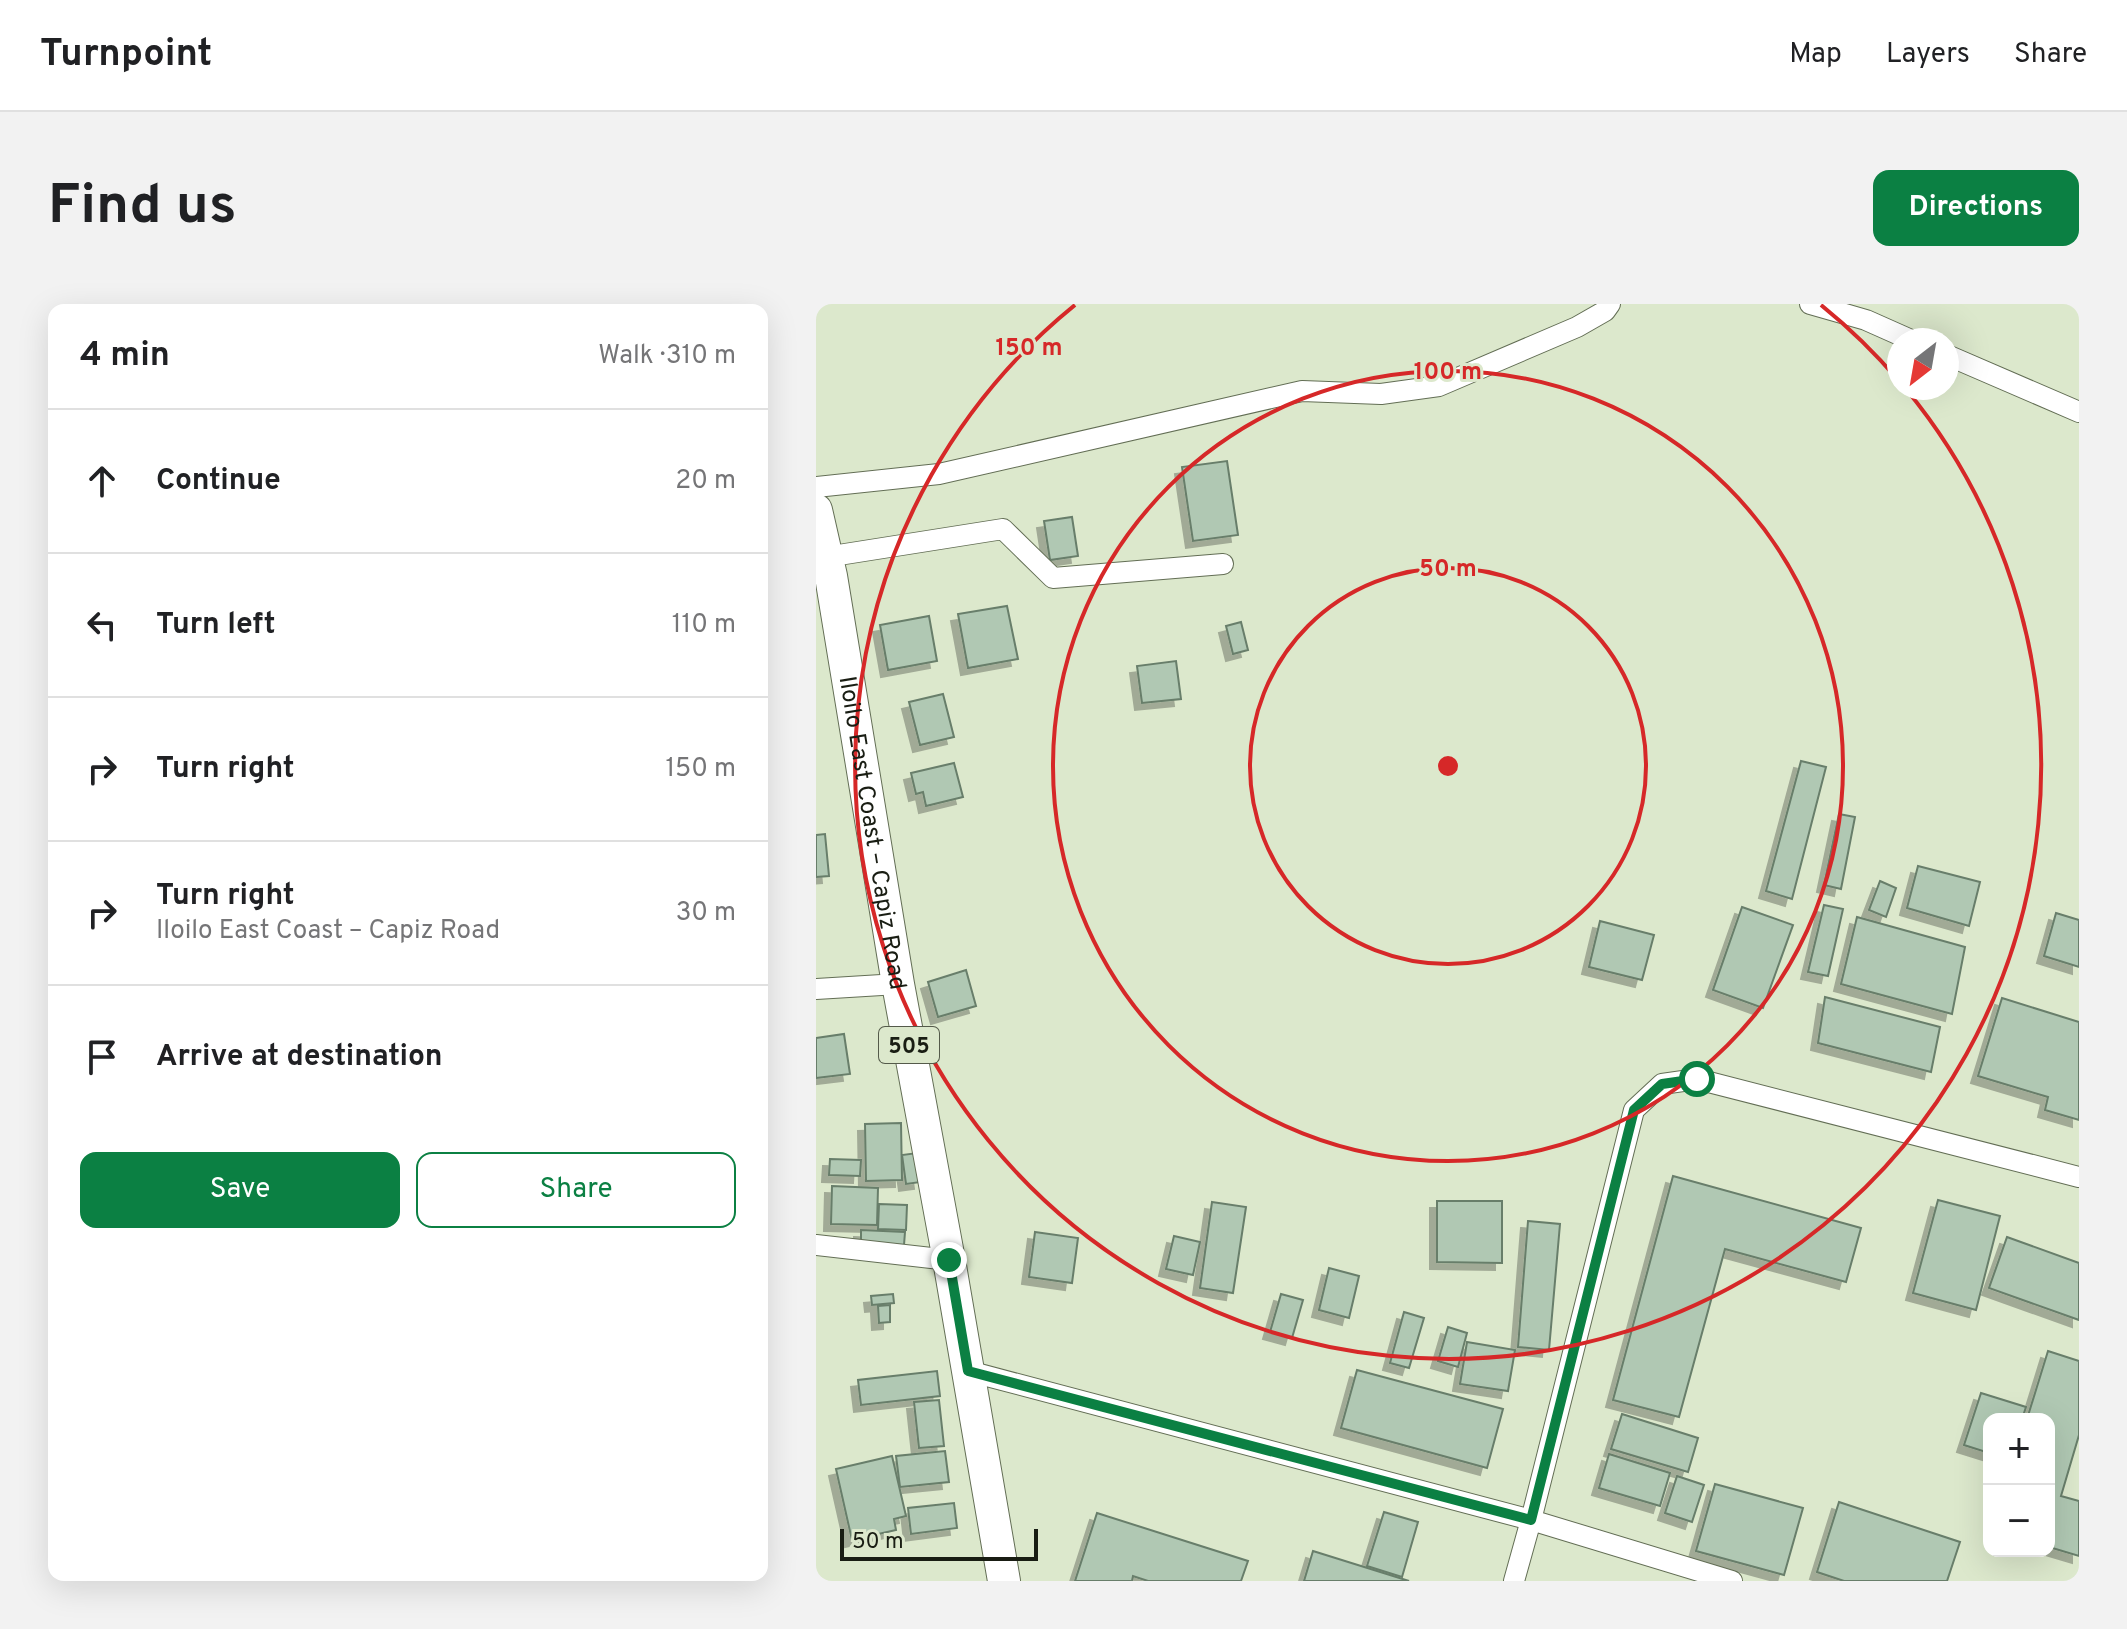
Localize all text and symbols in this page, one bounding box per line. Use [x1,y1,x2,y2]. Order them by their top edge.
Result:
text: Turnpoint [40,31,212,80]
text: Map [1789,37,1842,73]
text: Layers [1886,37,1970,73]
text: Share [2014,37,2087,73]
button: Directions [1873,170,2079,246]
text: Find us [48,173,237,243]
north arrow [1887,328,1959,400]
text: 150 m [995,334,1063,364]
text: 4 min [80,335,170,378]
text: Walk · 310 m [598,340,736,373]
text: 100 m [1414,358,1482,388]
icon: ahead [80,459,124,503]
text: Continue [156,463,281,500]
text: 20 m [675,465,736,498]
text: 50 m [1419,555,1477,585]
icon: left [80,603,124,647]
text: Turn left [156,607,276,644]
text: 110 m [672,609,736,642]
street label: Iloilo East Coast – Capiz Road [831,674,912,992]
icon: right [80,747,124,791]
text: Turn right [156,751,294,788]
centre of rings [1434,752,1462,780]
text: 150 m [665,753,736,786]
text: Turn right [156,878,294,915]
icon: right [80,891,124,935]
text: 30 m [676,897,736,930]
text: Iloilo East Coast – Capiz Road [156,915,500,948]
road number: 505 [879,1027,939,1063]
icon: arrive [80,1035,124,1079]
text: Arrive at destination [156,1039,442,1076]
route start [1679,1061,1715,1097]
button: Save [80,1152,400,1228]
button: Share [416,1152,736,1228]
route end [931,1242,967,1278]
map controls [1983,1413,2055,1557]
button: + [1983,1413,2055,1485]
button: − [1983,1485,2055,1557]
scale bar [840,1525,1038,1561]
text: 50 m [852,1529,904,1556]

